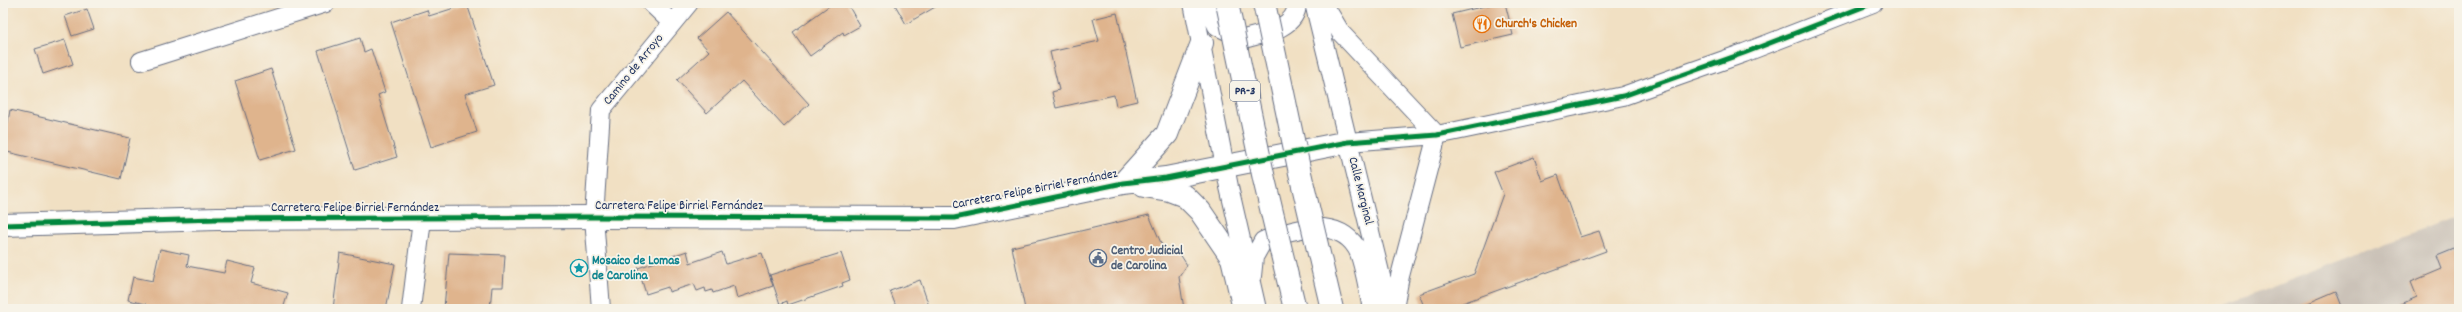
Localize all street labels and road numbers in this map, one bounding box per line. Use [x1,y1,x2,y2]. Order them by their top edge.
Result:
street label: Camino de Arroyo [599,30,669,110]
road number: PR-3 [1230,81,1260,101]
street label: Calle Marginal [1342,155,1378,227]
street label: Carretera Felipe Birriel Fernández [951,165,1119,215]
street label: Carretera Felipe Birriel Fernández [595,197,763,216]
street label: Carretera Felipe Birriel Fernández [271,199,439,218]

